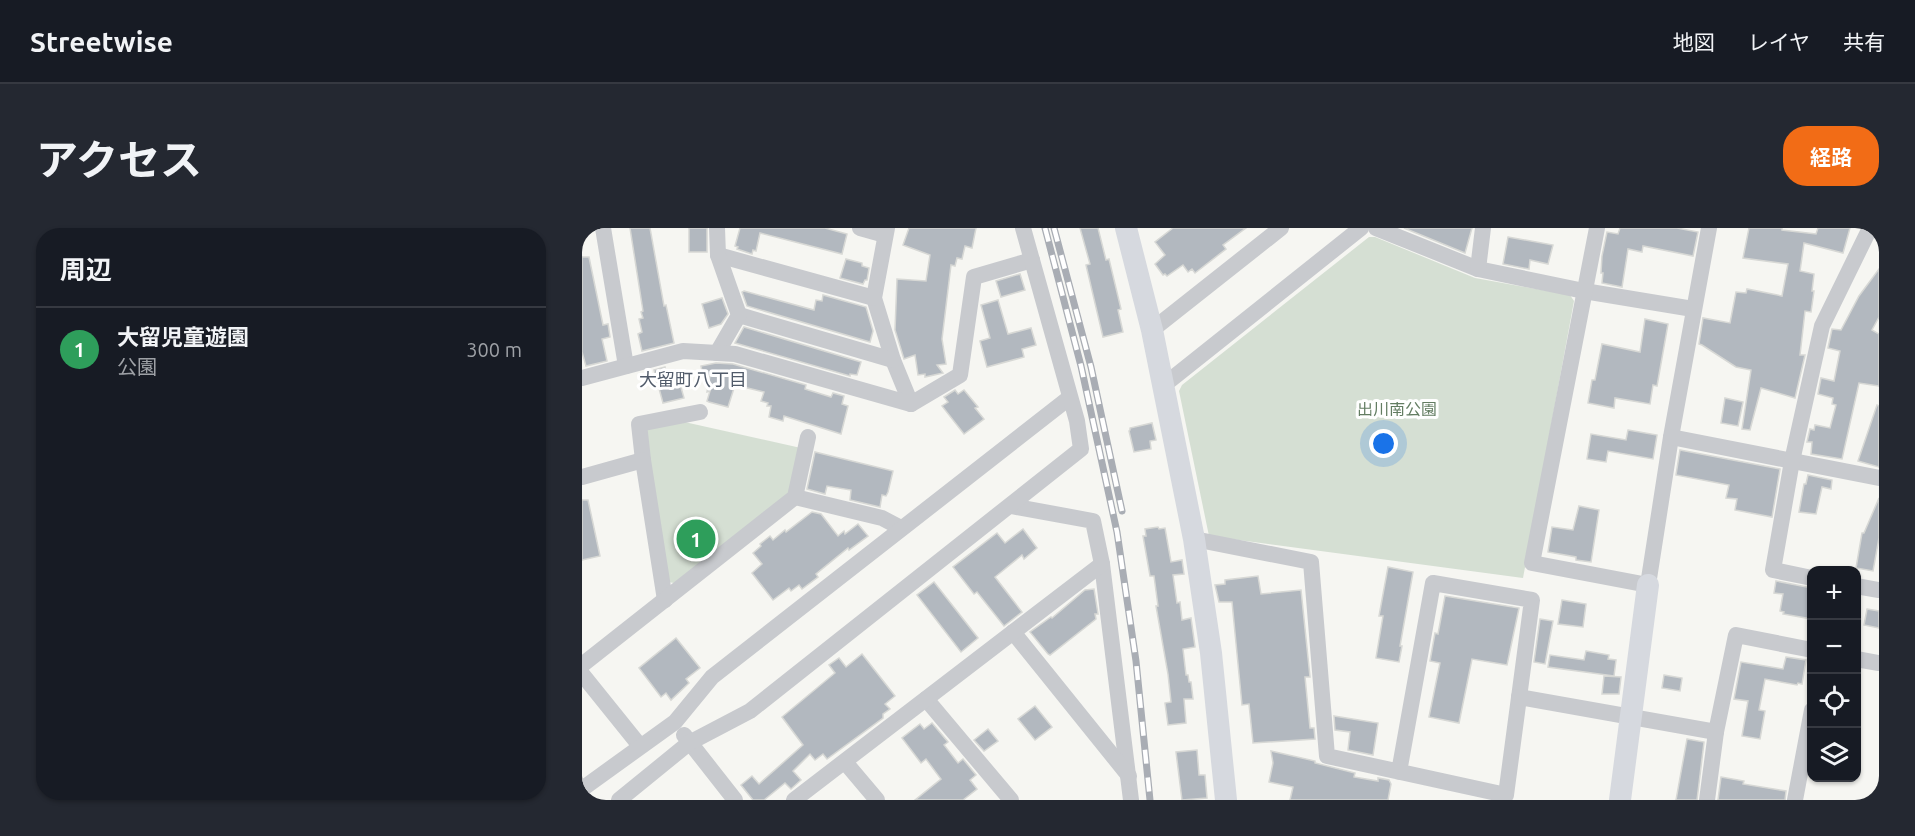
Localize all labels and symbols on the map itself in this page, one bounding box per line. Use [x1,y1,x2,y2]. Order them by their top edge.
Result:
district label: 大留町八丁目 [639,369,747,389]
park label: 出川南公園 [1357,400,1437,418]
your location [1369,429,1398,458]
pin: 1 [676,516,716,562]

